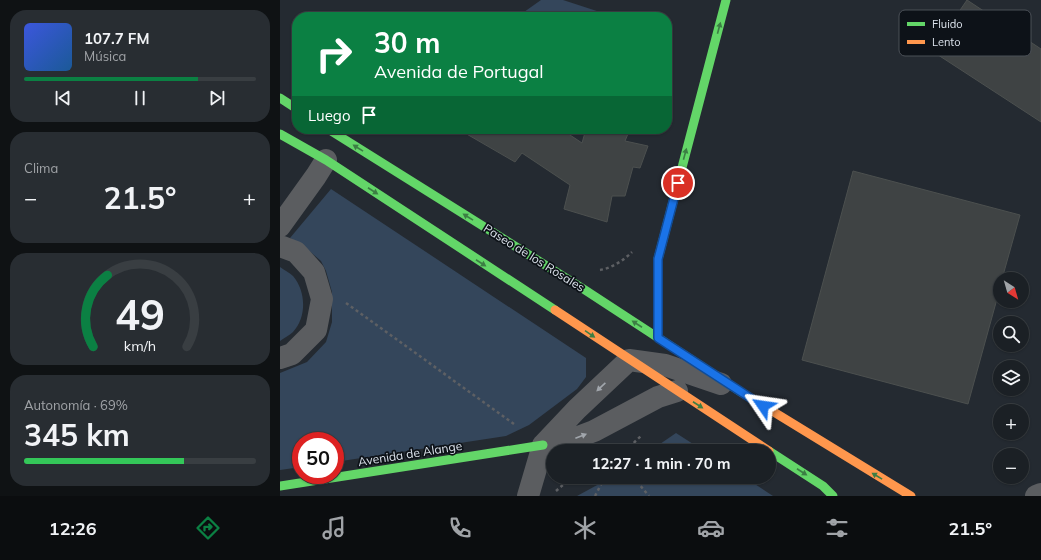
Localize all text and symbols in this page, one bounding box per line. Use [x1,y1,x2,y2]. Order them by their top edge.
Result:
legend [899,10,1031,56]
text: Fluido [932,17,963,31]
one-way arrow [716,22,722,34]
text: 30 m [374,25,440,60]
icon: right [308,28,360,80]
text: 107.7 FM [84,29,149,48]
text: Lento [932,35,960,49]
text: Música [84,48,126,64]
text: Avenida de Portugal [374,60,544,83]
icon: previous [52,87,74,109]
icon: pause [129,87,151,109]
icon: next [206,87,228,109]
icon: arrive [358,104,380,126]
text: Luego [308,106,350,125]
one-way arrow [353,144,363,152]
one-way arrow [683,147,689,160]
text: Clima [24,160,58,176]
pin [661,166,695,200]
icon: arrive [667,172,689,194]
text: 21.5° [104,179,176,217]
text: − [24,184,37,212]
text: + [243,184,256,212]
one-way arrow [367,187,378,195]
one-way arrow [463,213,473,221]
street label: Paseo de los Rosales [481,220,588,295]
one-way arrow [475,259,487,266]
north arrow [993,272,1029,308]
map controls [993,272,1029,484]
text: 49 [115,288,165,340]
button: search [993,316,1029,352]
one-way arrow [632,320,642,328]
one-way arrow [585,330,595,338]
text: km/h [124,336,156,354]
button: layers [993,360,1029,396]
one-way arrow [596,382,605,391]
position arrow [742,385,784,427]
text: Autonomía · 69% [24,397,128,413]
one-way arrow [693,402,704,409]
button: + [993,404,1029,440]
text: 345 km [24,416,130,454]
speed limit sign: 50 [292,432,344,484]
one-way arrow [575,432,587,438]
street label: Avenida de Alange [357,438,463,469]
button: − [993,448,1029,484]
text: 12:27 · 1 min · 70 m [592,454,730,473]
one-way arrow [796,469,808,476]
one-way arrow [872,472,882,480]
icon: directions [194,514,222,542]
icon: music [320,514,348,542]
icon: phone [446,514,474,542]
icon: climate [571,514,599,542]
icon: car [697,514,725,542]
icon: filters [823,514,851,542]
text: 12:26 [49,517,97,540]
text: 21.5° [948,517,992,540]

